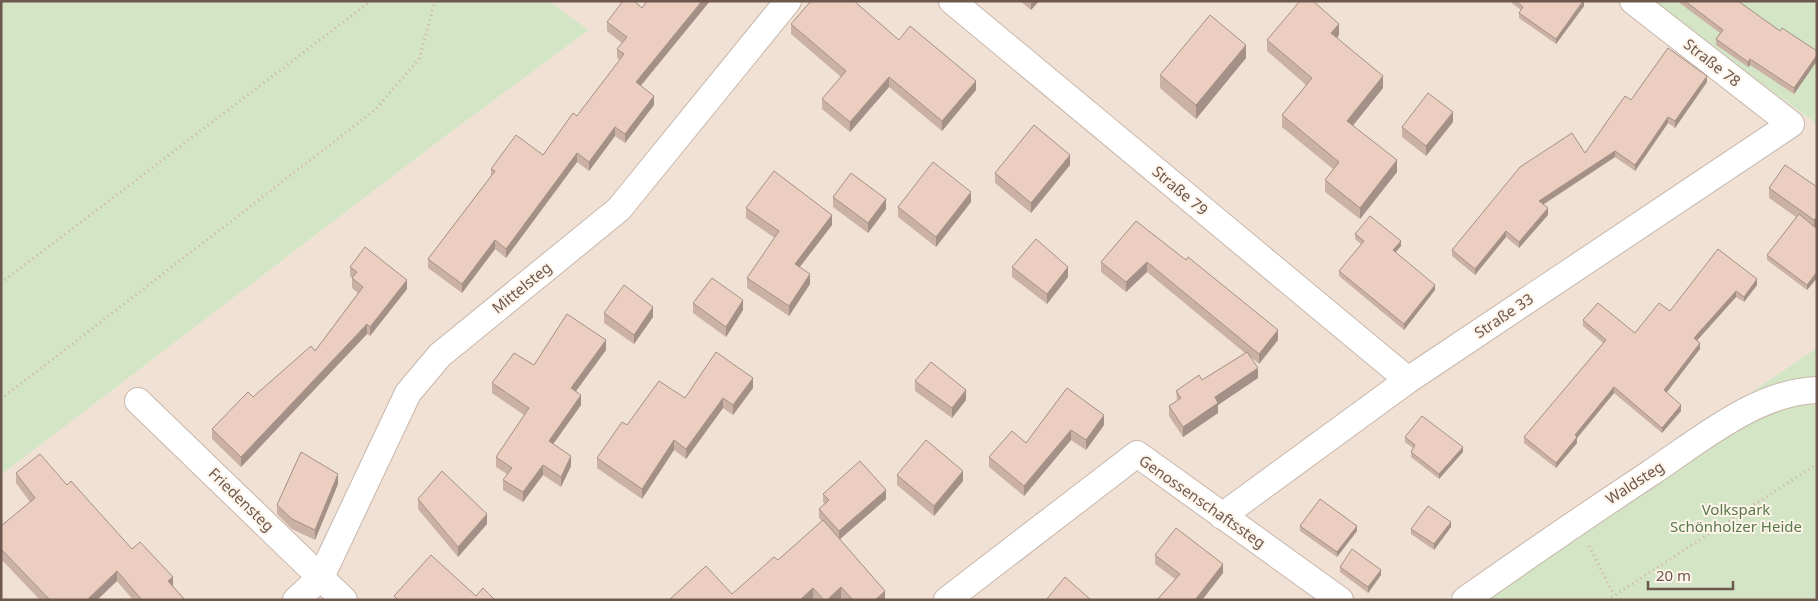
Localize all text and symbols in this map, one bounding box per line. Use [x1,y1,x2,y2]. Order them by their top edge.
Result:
street label: Straße 78 [1680,34,1745,91]
street label: Straße 79 [1149,161,1213,219]
street label: Mittelsteg [488,257,555,317]
street label: Straße 33 [1470,288,1537,342]
street label: Genossenschaftssteg [1135,450,1270,552]
street label: Waldsteg [1602,456,1667,508]
street label: Friedensteg [205,463,279,535]
park label: Volkspark Schönholzer Heide [1670,499,1802,536]
scale bar [1648,558,1733,590]
text: 20 m [1656,565,1691,585]

